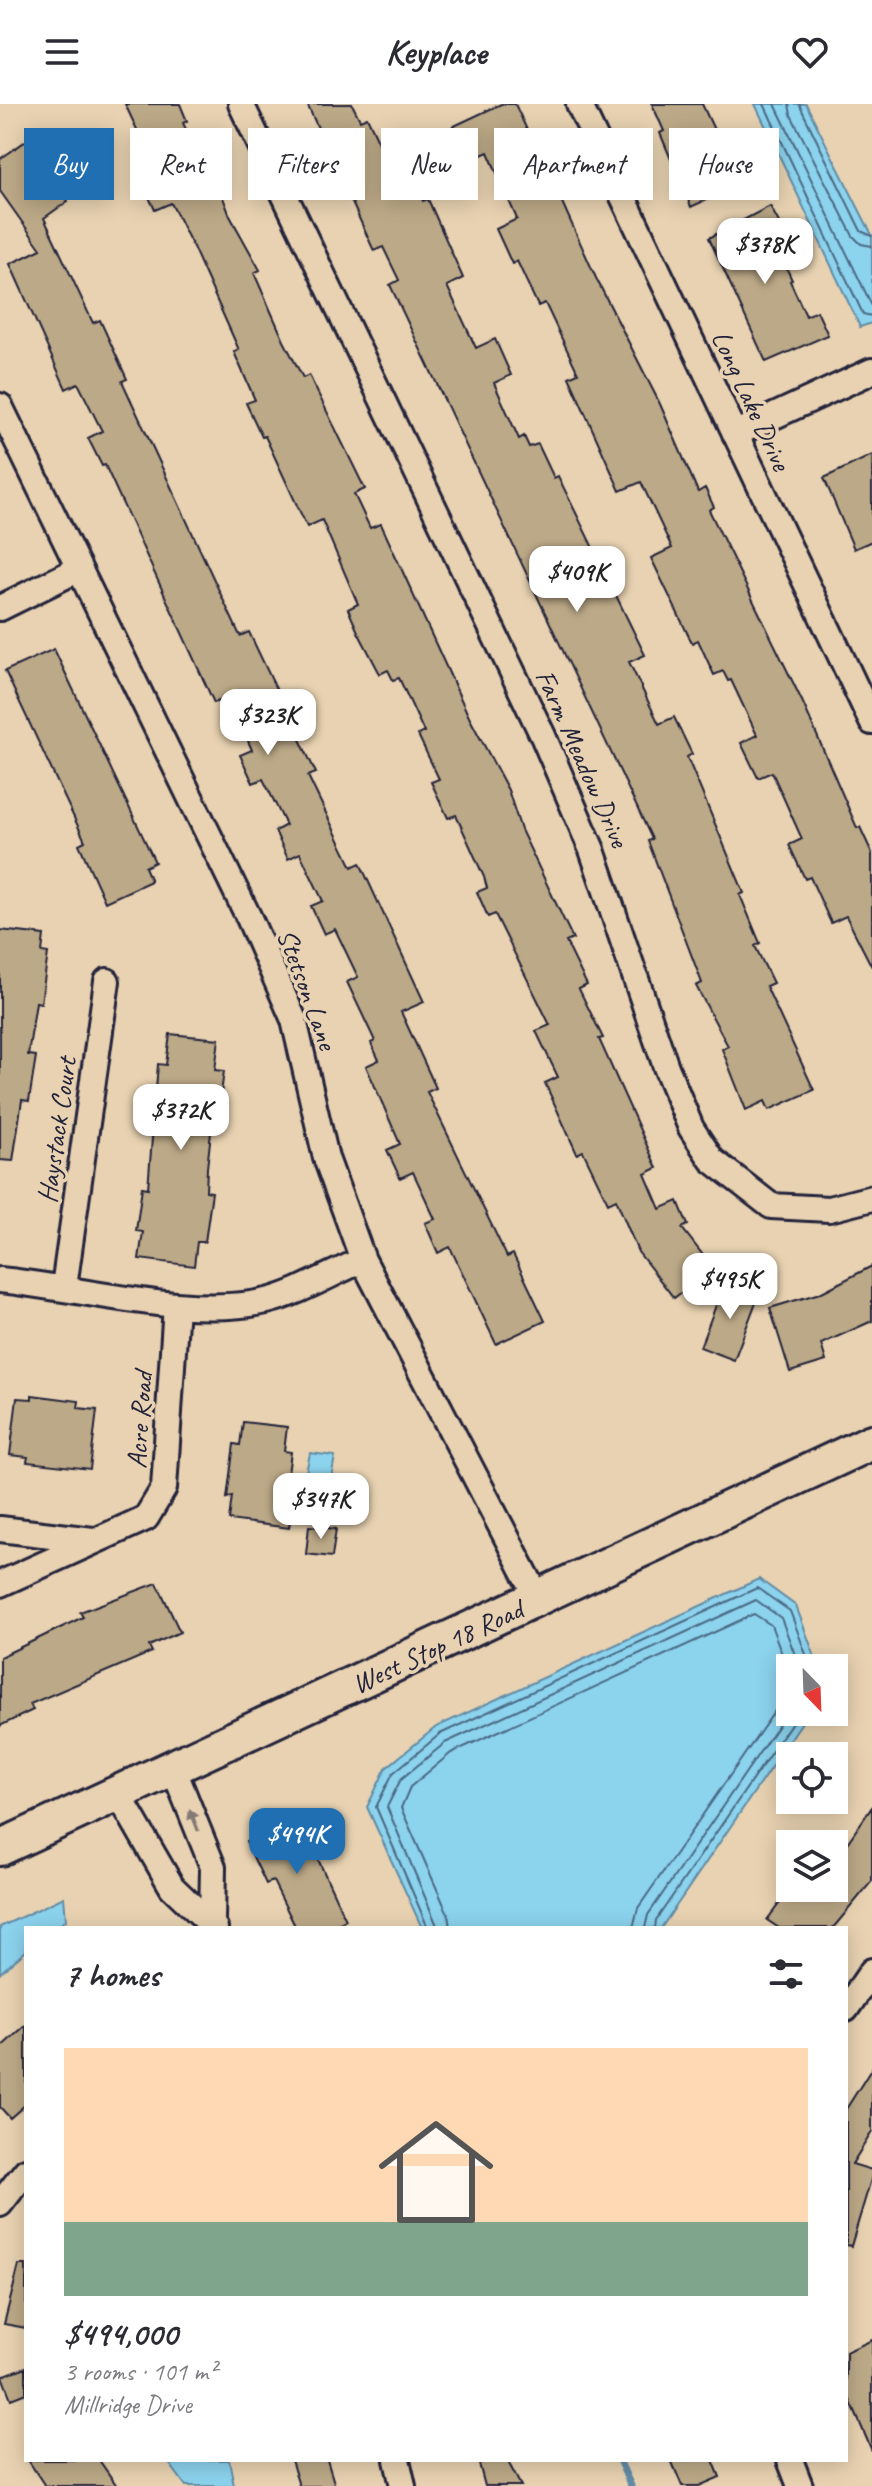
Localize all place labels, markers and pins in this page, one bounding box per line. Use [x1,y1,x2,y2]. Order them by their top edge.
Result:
pin: $378K [709,218,821,286]
pin: $409K [521,546,633,614]
pin: $323K [212,689,324,757]
pin: $372K [125,1084,237,1152]
pin: $495K [674,1253,786,1321]
pin: $347K [265,1473,377,1541]
pin: $494K [241,1808,353,1876]

